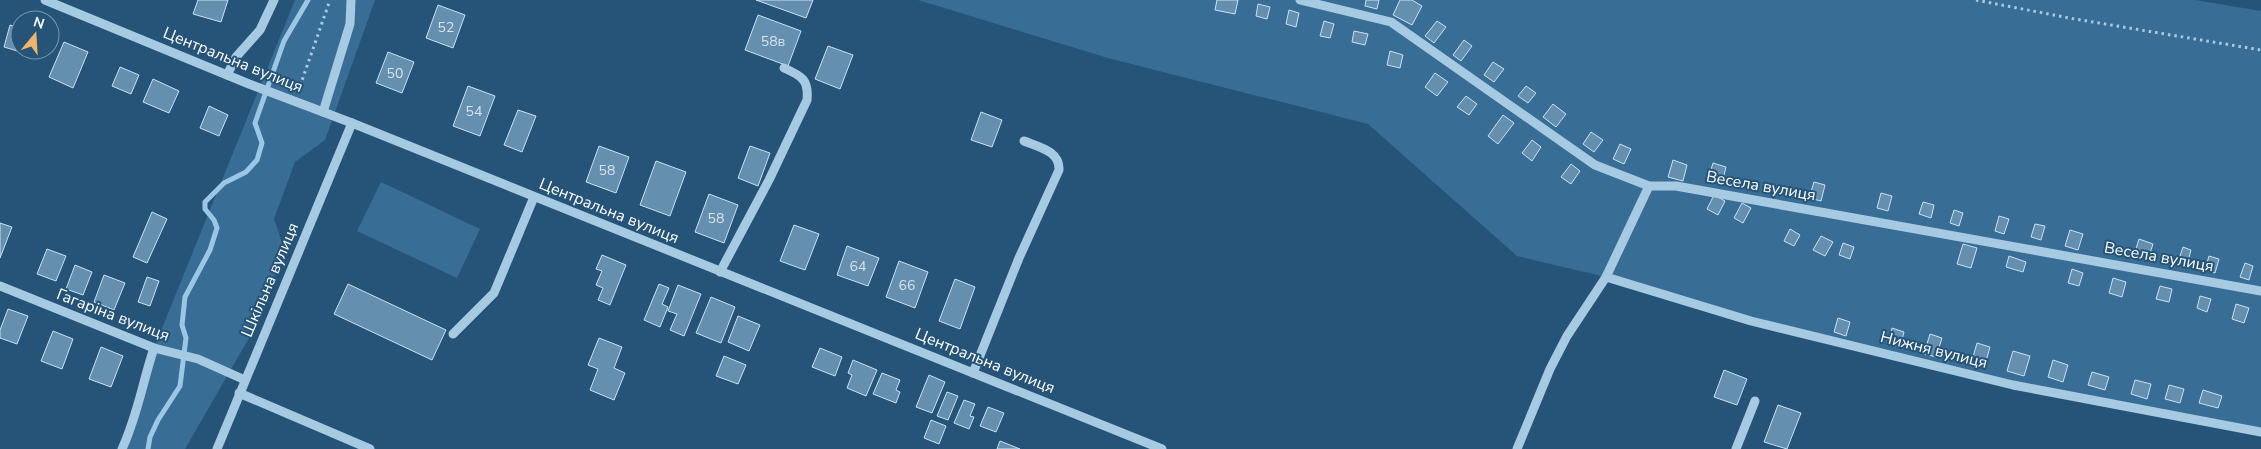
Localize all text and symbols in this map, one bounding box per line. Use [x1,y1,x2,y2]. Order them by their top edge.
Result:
north arrow [10,10,60,60]
text: N [31,12,47,34]
house number: 52 [438,18,454,37]
street label: Центральна вулиця [160,22,306,98]
house number: 58в [761,32,786,51]
house number: 50 [387,64,403,83]
house number: 54 [466,102,482,121]
house number: 58 [599,161,615,180]
street label: Весела вулиця [1704,166,1818,206]
street label: Центральна вулиця [536,173,682,249]
house number: 58 [708,209,724,228]
street label: Шкільна вулиця [236,219,304,341]
street label: Весела вулиця [2102,237,2216,277]
house number: 64 [850,257,866,276]
house number: 66 [899,276,915,295]
street label: Гагаріна вулиця [53,283,173,347]
street label: Центральна вулиця [912,323,1058,399]
street label: Нижня вулиця [1878,326,1990,374]

